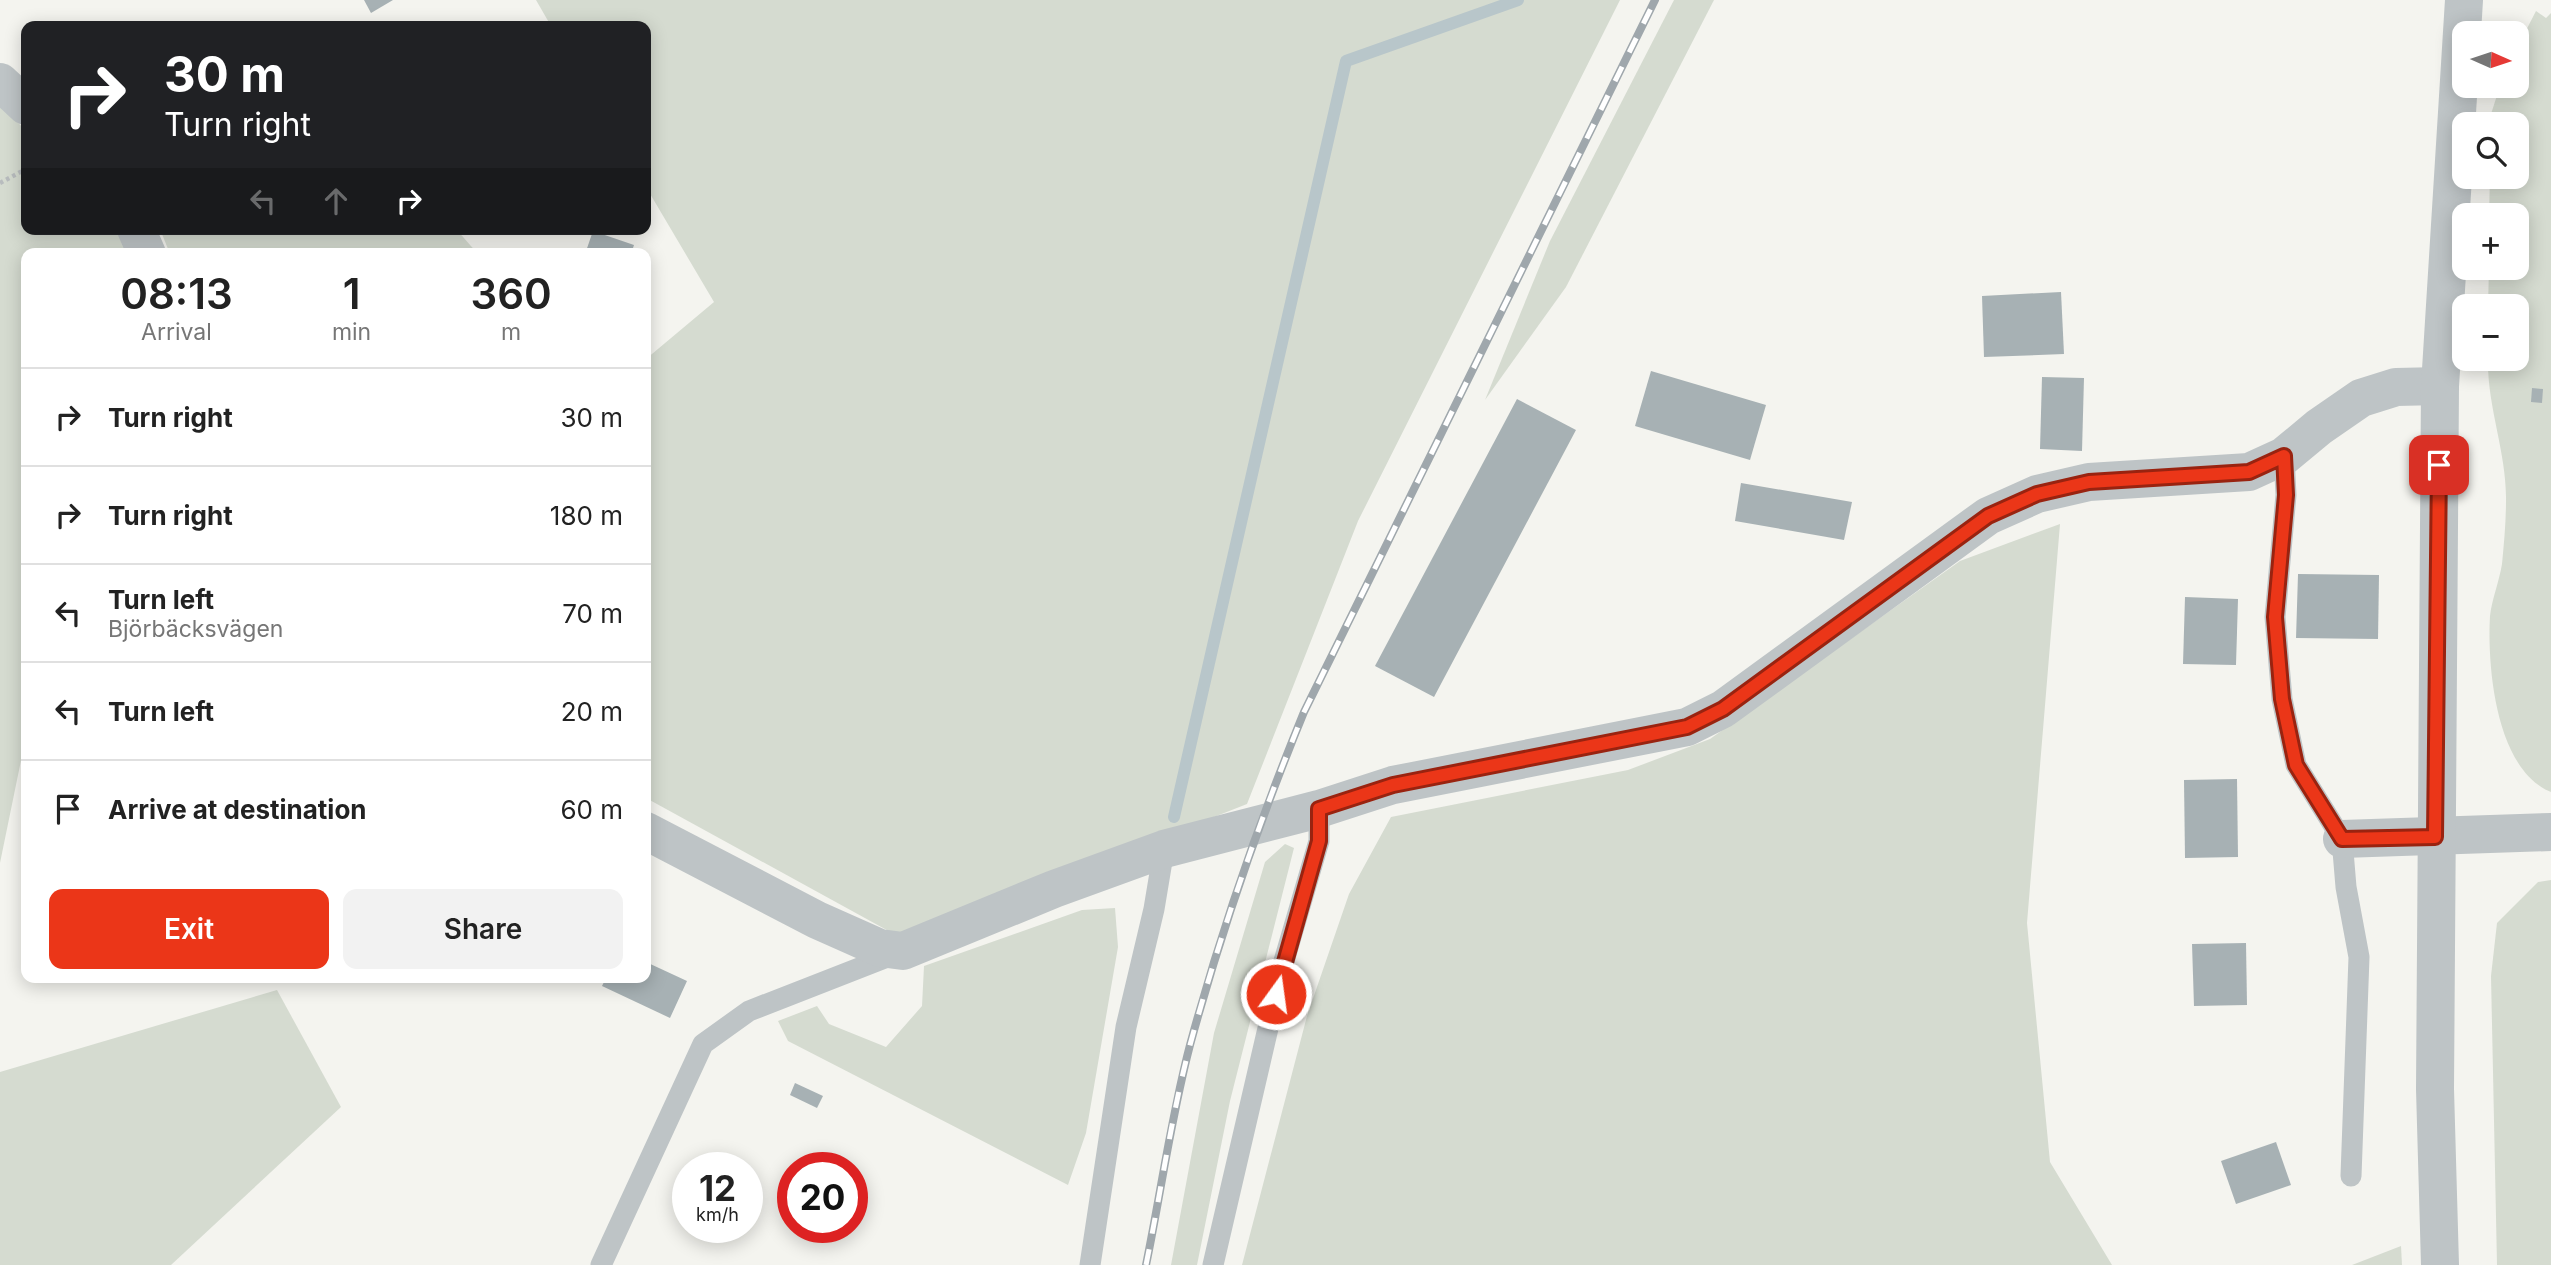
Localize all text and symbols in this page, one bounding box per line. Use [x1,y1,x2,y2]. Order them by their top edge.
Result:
north arrow [2452,21,2529,98]
map controls [2452,21,2529,371]
text: 30 m [164,45,285,104]
icon: right [49,49,140,140]
text: Turn right [164,105,311,144]
button: search [2452,112,2529,189]
icon: left [244,182,282,220]
icon: ahead [317,182,355,220]
icon: right [390,182,428,220]
button: + [2452,203,2529,280]
text: 08:13 [120,268,233,319]
text: 1 [343,268,360,319]
text: 360 [470,268,552,319]
button: − [2452,294,2529,371]
text: Arrival [141,318,212,346]
text: min [332,318,371,346]
text: m [501,318,521,346]
icon: right [49,398,87,436]
text: Turn right [108,402,233,433]
text: 30 m [560,402,623,433]
pin [2409,435,2469,495]
icon: arrive [2420,446,2458,484]
icon: right [49,496,87,534]
text: Turn right [108,500,233,531]
text: 180 m [550,500,623,531]
text: Turn left [108,584,214,615]
icon: left [49,594,87,632]
text: 70 m [562,598,623,629]
text: Björbäcksvägen [108,615,283,643]
icon: left [49,692,87,730]
text: Turn left [108,696,214,727]
text: 20 m [561,696,623,727]
icon: arrive [49,790,87,828]
text: Arrive at destination [108,794,367,825]
text: 60 m [560,794,623,825]
button: Exit [49,889,329,969]
button: Share [343,889,623,969]
position arrow [1239,957,1313,1031]
speed limit sign: 20 [777,1152,868,1243]
text: 12 [699,1167,736,1209]
text: km/h [696,1204,739,1225]

